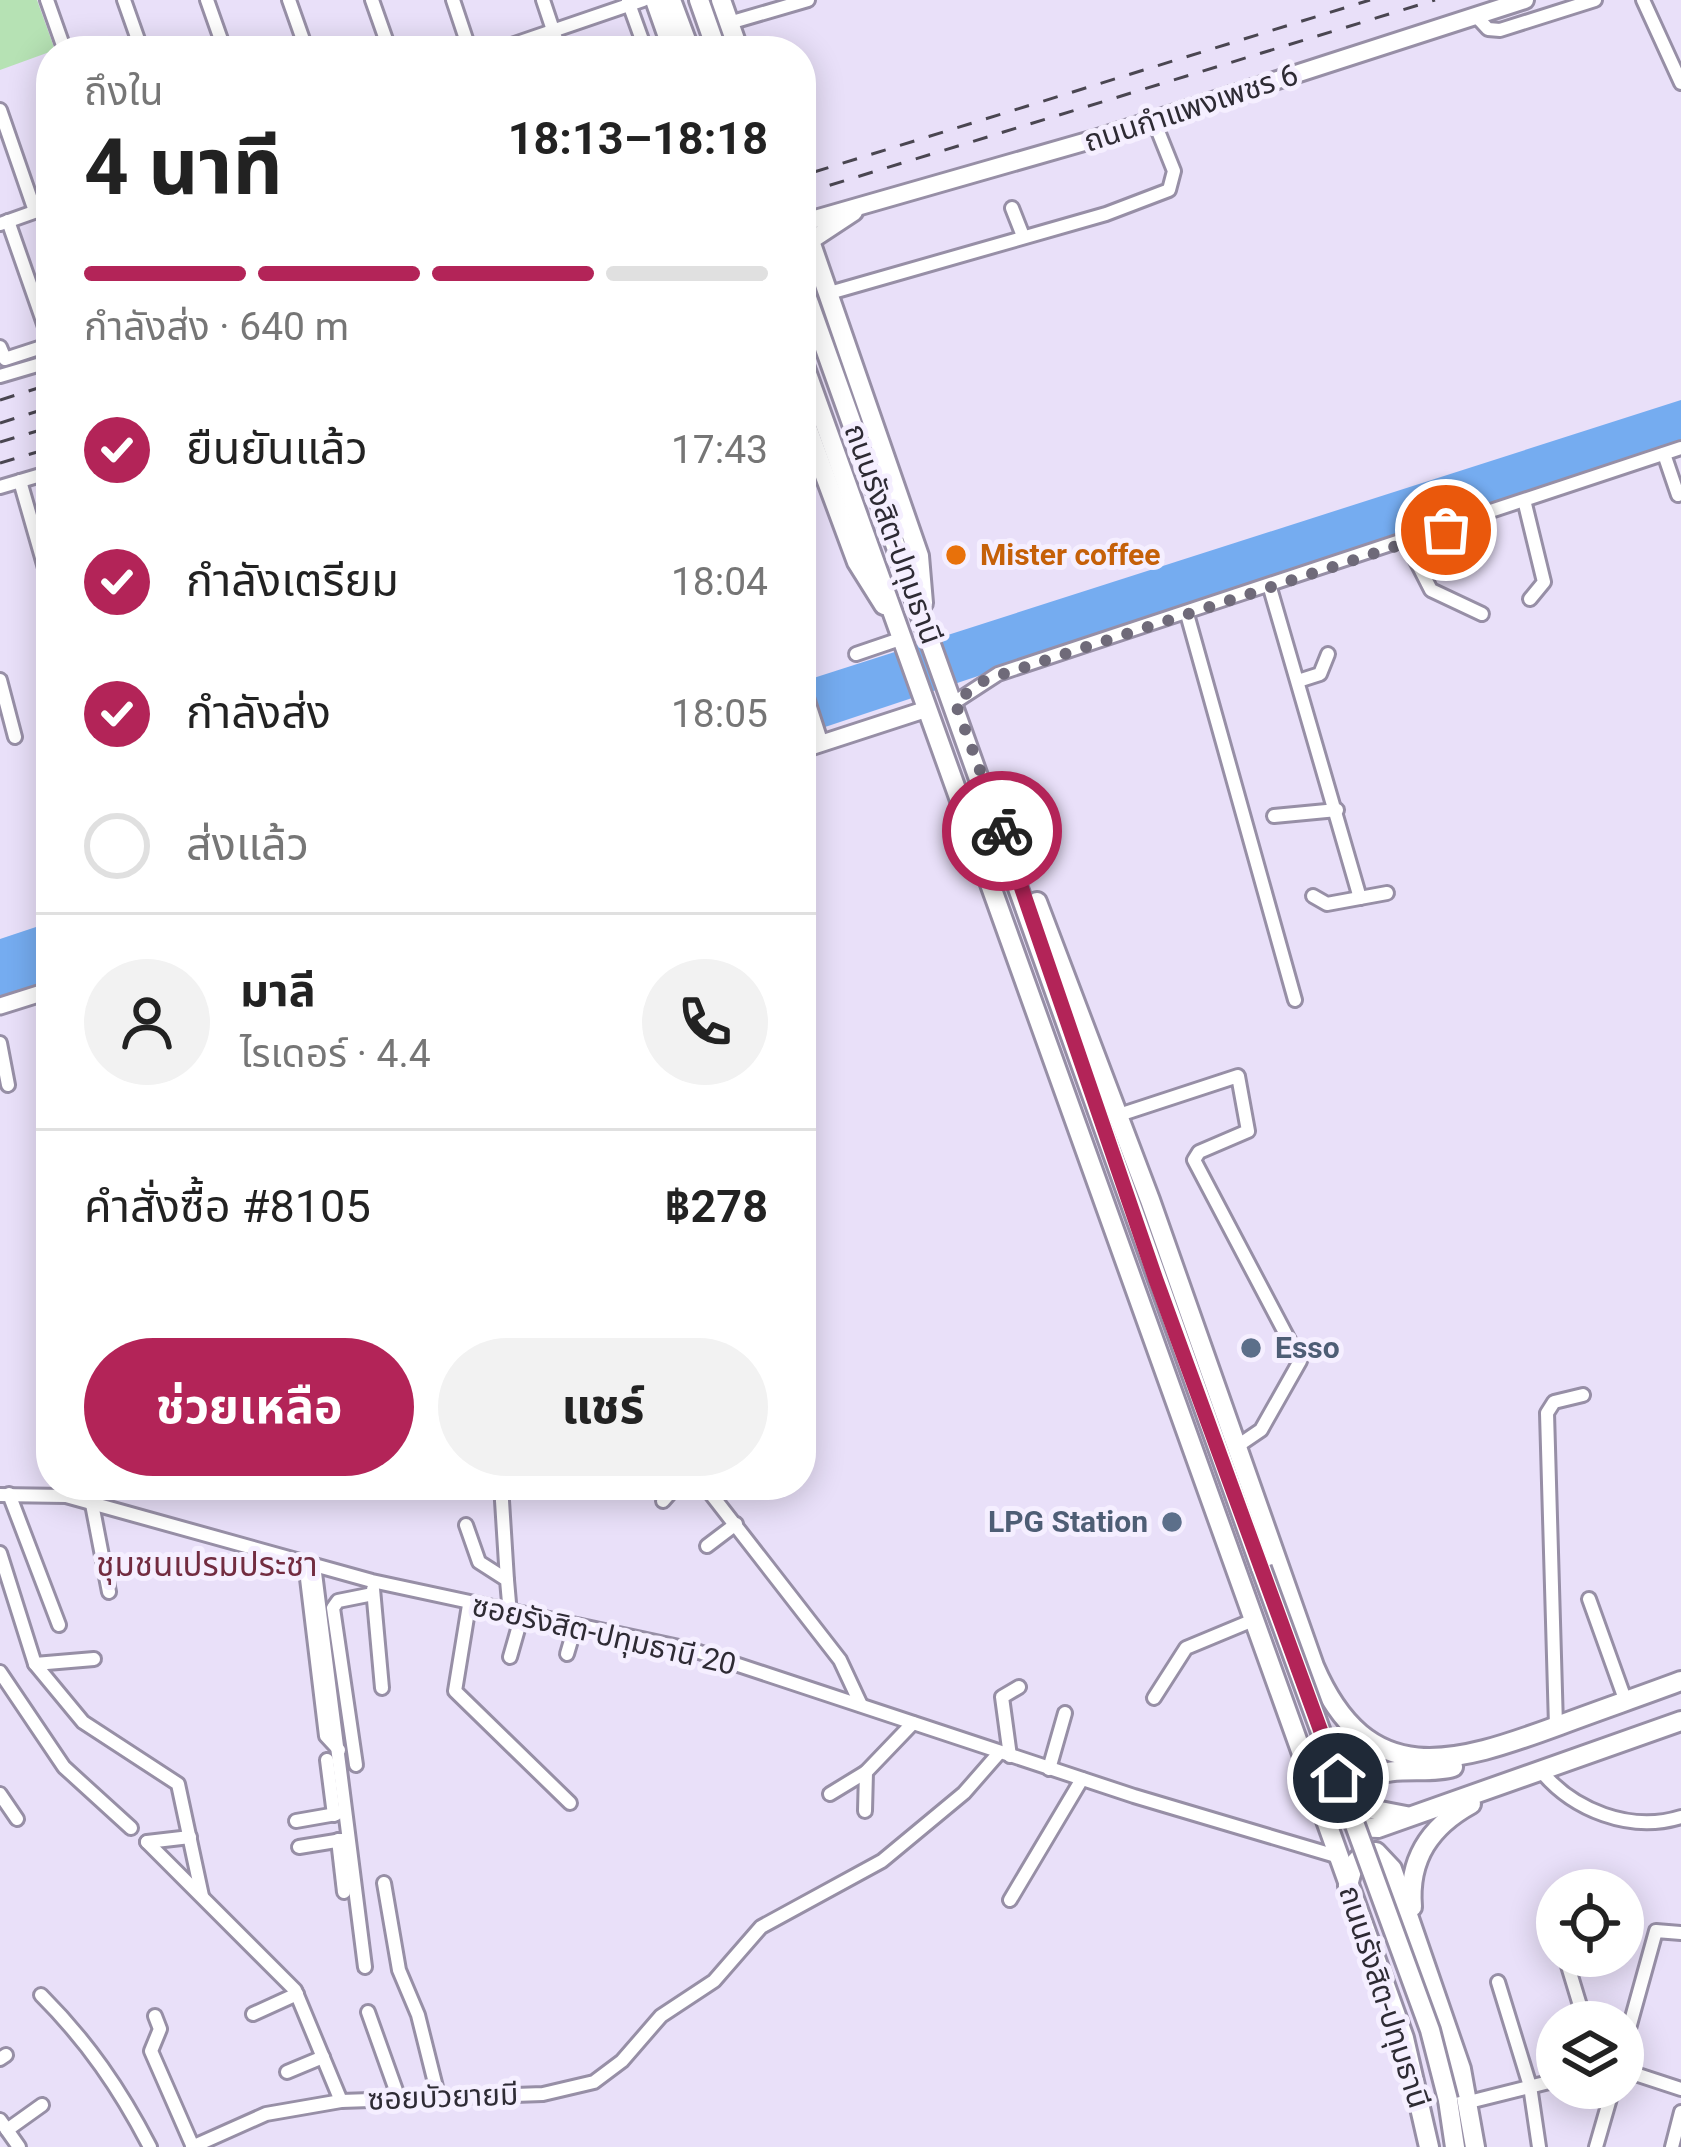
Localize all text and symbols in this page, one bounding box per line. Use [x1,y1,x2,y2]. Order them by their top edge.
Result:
street label: ถนนกำแพงเพชร 6 [1079,56,1302,159]
text: ถึงใน [84,69,163,115]
text: 18:13–18:18 [508,112,768,165]
text: 4 นาที [84,122,283,213]
text: กำลังส่ง · 640 m [84,304,349,350]
icon: check [84,417,150,483]
street label: ถนนรังสิต-ปทุมธานี [836,419,950,649]
text: ยืนยันแล้ว [186,422,368,475]
text: 17:43 [671,427,768,473]
pin [1395,479,1497,581]
icon: bag [1413,497,1479,563]
place label: Mister coffee [980,537,1161,572]
marker: Mister coffee [943,542,969,568]
icon: check [84,549,150,615]
text: กำลังเตรียม [186,554,399,607]
text: 18:04 [671,559,768,605]
icon: check [84,681,150,747]
text: กำลังส่ง [186,686,331,739]
text: 18:05 [671,691,768,737]
courier [942,771,1062,891]
icon: bike [969,798,1035,864]
text: ส่งแล้ว [186,818,309,871]
button: person [84,959,210,1085]
button: phone [642,959,768,1085]
text: มาลี [240,964,316,1017]
text: ไรเดอร์ · 4.4 [240,1031,431,1077]
text: คำสั่งซื้อ #8105 [84,1180,371,1233]
text: ฿278 [664,1180,768,1233]
place label: Esso [1275,1330,1340,1365]
marker: Esso [1238,1335,1264,1361]
button: ช่วยเหลือ [84,1338,414,1476]
button: แชร์ [438,1338,768,1476]
place label: LPG Station [988,1504,1148,1539]
marker: LPG Station [1159,1509,1185,1535]
district label: ชุมชนเปรมประชา [96,1545,318,1585]
street label: ซอยรังสิต-ปทุมธานี 20 [468,1587,740,1683]
pin [1287,1727,1389,1829]
icon: home [1305,1745,1371,1811]
map controls [1536,1869,1644,2109]
button: locate [1536,1869,1644,1977]
street label: ถนนรังสิต-ปทุมธานี [1331,1881,1437,2113]
button: layers [1536,2001,1644,2109]
street label: ซอยบัวยายมี [367,2076,519,2117]

